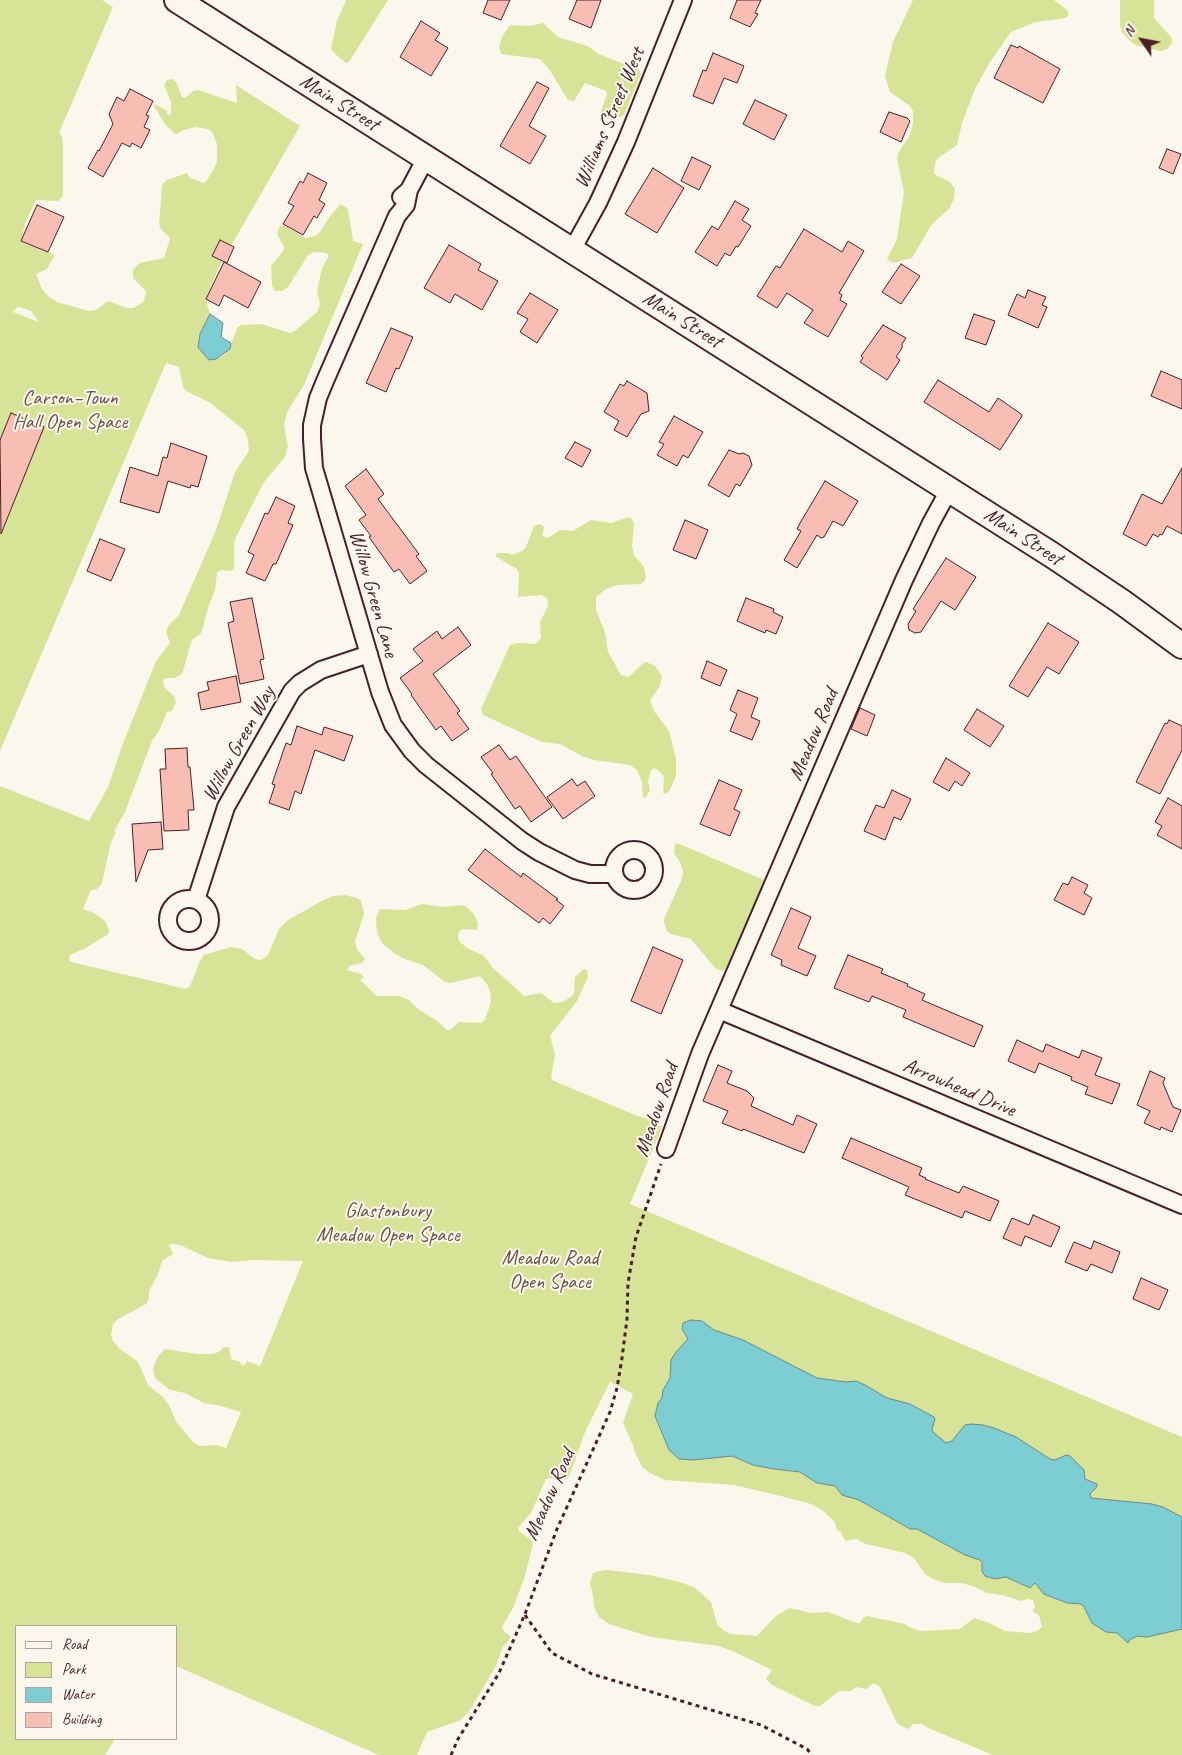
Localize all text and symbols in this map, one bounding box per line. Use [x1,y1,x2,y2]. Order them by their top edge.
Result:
north arrow [1117,15,1167,65]
text: N [1120,23,1138,40]
street label: Williams Street West [569,44,651,192]
street label: Main Street [295,69,383,137]
street label: Main Street [638,286,726,354]
park label: Carson–Town Hall Open Space [13,385,127,435]
street label: Main Street [979,502,1067,572]
street label: Willow Green Lane [343,528,403,660]
street label: Willow Green Way [197,682,281,806]
street label: Meadow Road [783,685,845,785]
street label: Arrowhead Drive [899,1053,1019,1123]
street label: Meadow Road [629,1060,685,1160]
park label: Glastonbury Meadow Open Space [316,1198,460,1248]
park label: Meadow Road Open Space [501,1245,599,1295]
street label: Meadow Road [519,1446,581,1544]
legend [15,1625,178,1740]
text: Road [62,1635,87,1654]
text: Park [62,1660,86,1679]
text: Water [62,1685,95,1704]
text: Building [62,1710,101,1729]

